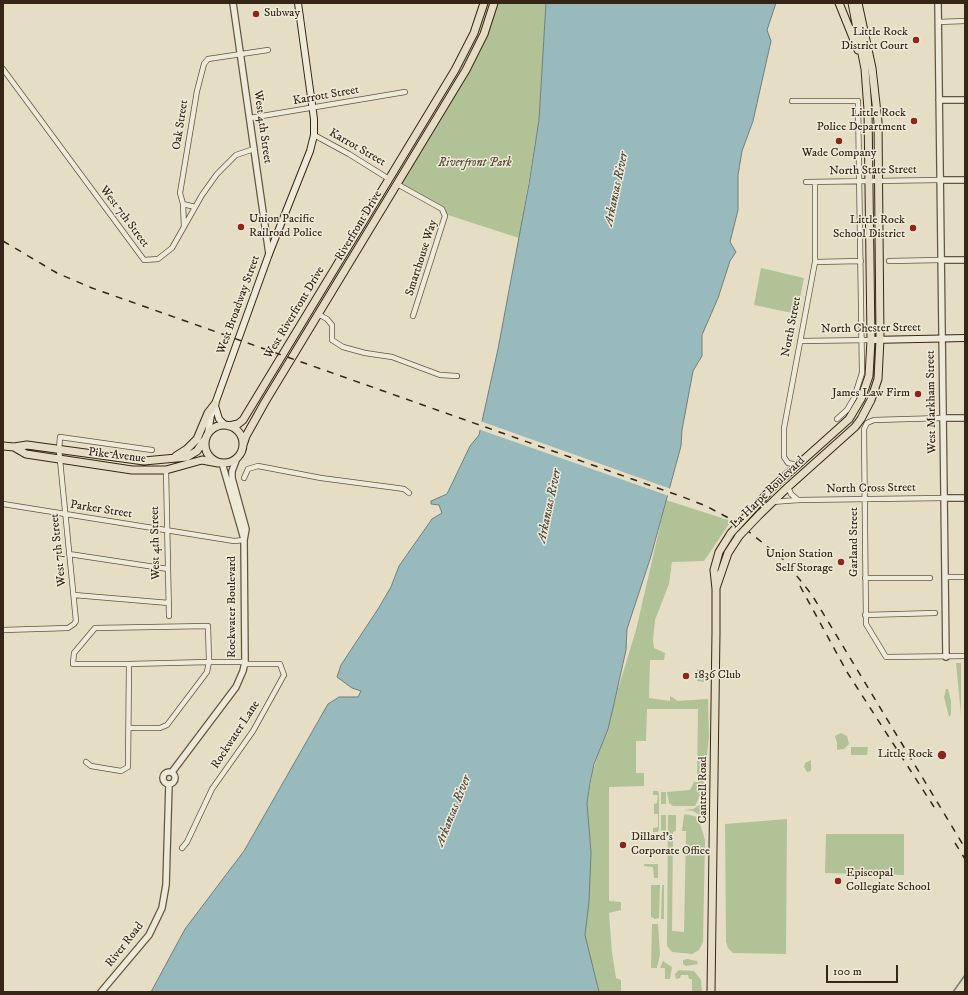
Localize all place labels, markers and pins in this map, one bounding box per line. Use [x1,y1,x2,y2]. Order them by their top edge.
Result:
place label: Subway [264,7,300,21]
marker: Subway [251,9,261,19]
place label: Little Rock District Court [841,26,908,54]
marker: Little Rock District Court [911,35,921,45]
place label: Little Rock Police Department [817,107,906,135]
marker: Little Rock Police Department [909,116,919,126]
marker: Wade Company [834,136,844,146]
place label: Wade Company [802,147,876,161]
place label: Union Pacific Railroad Police [249,213,322,241]
place label: Little Rock School District [833,214,905,242]
marker: Union Pacific Railroad Police [236,222,246,232]
marker: Little Rock School District [908,223,918,233]
place label: James Law Firm [832,387,910,401]
marker: James Law Firm [913,389,923,399]
place label: Union Station Self Storage [766,548,833,576]
marker: Union Station Self Storage [836,557,846,567]
place label: 1836 Club [694,669,741,683]
marker: 1836 Club [681,671,691,681]
place label: Little Rock [878,748,933,762]
marker: Little Rock [936,749,948,761]
place label: Dillard's Corporate Office [631,831,710,859]
marker: Dillard's Corporate Office [618,840,628,850]
place label: Episcopal Collegiate School [846,867,930,895]
marker: Episcopal Collegiate School [833,876,843,886]

